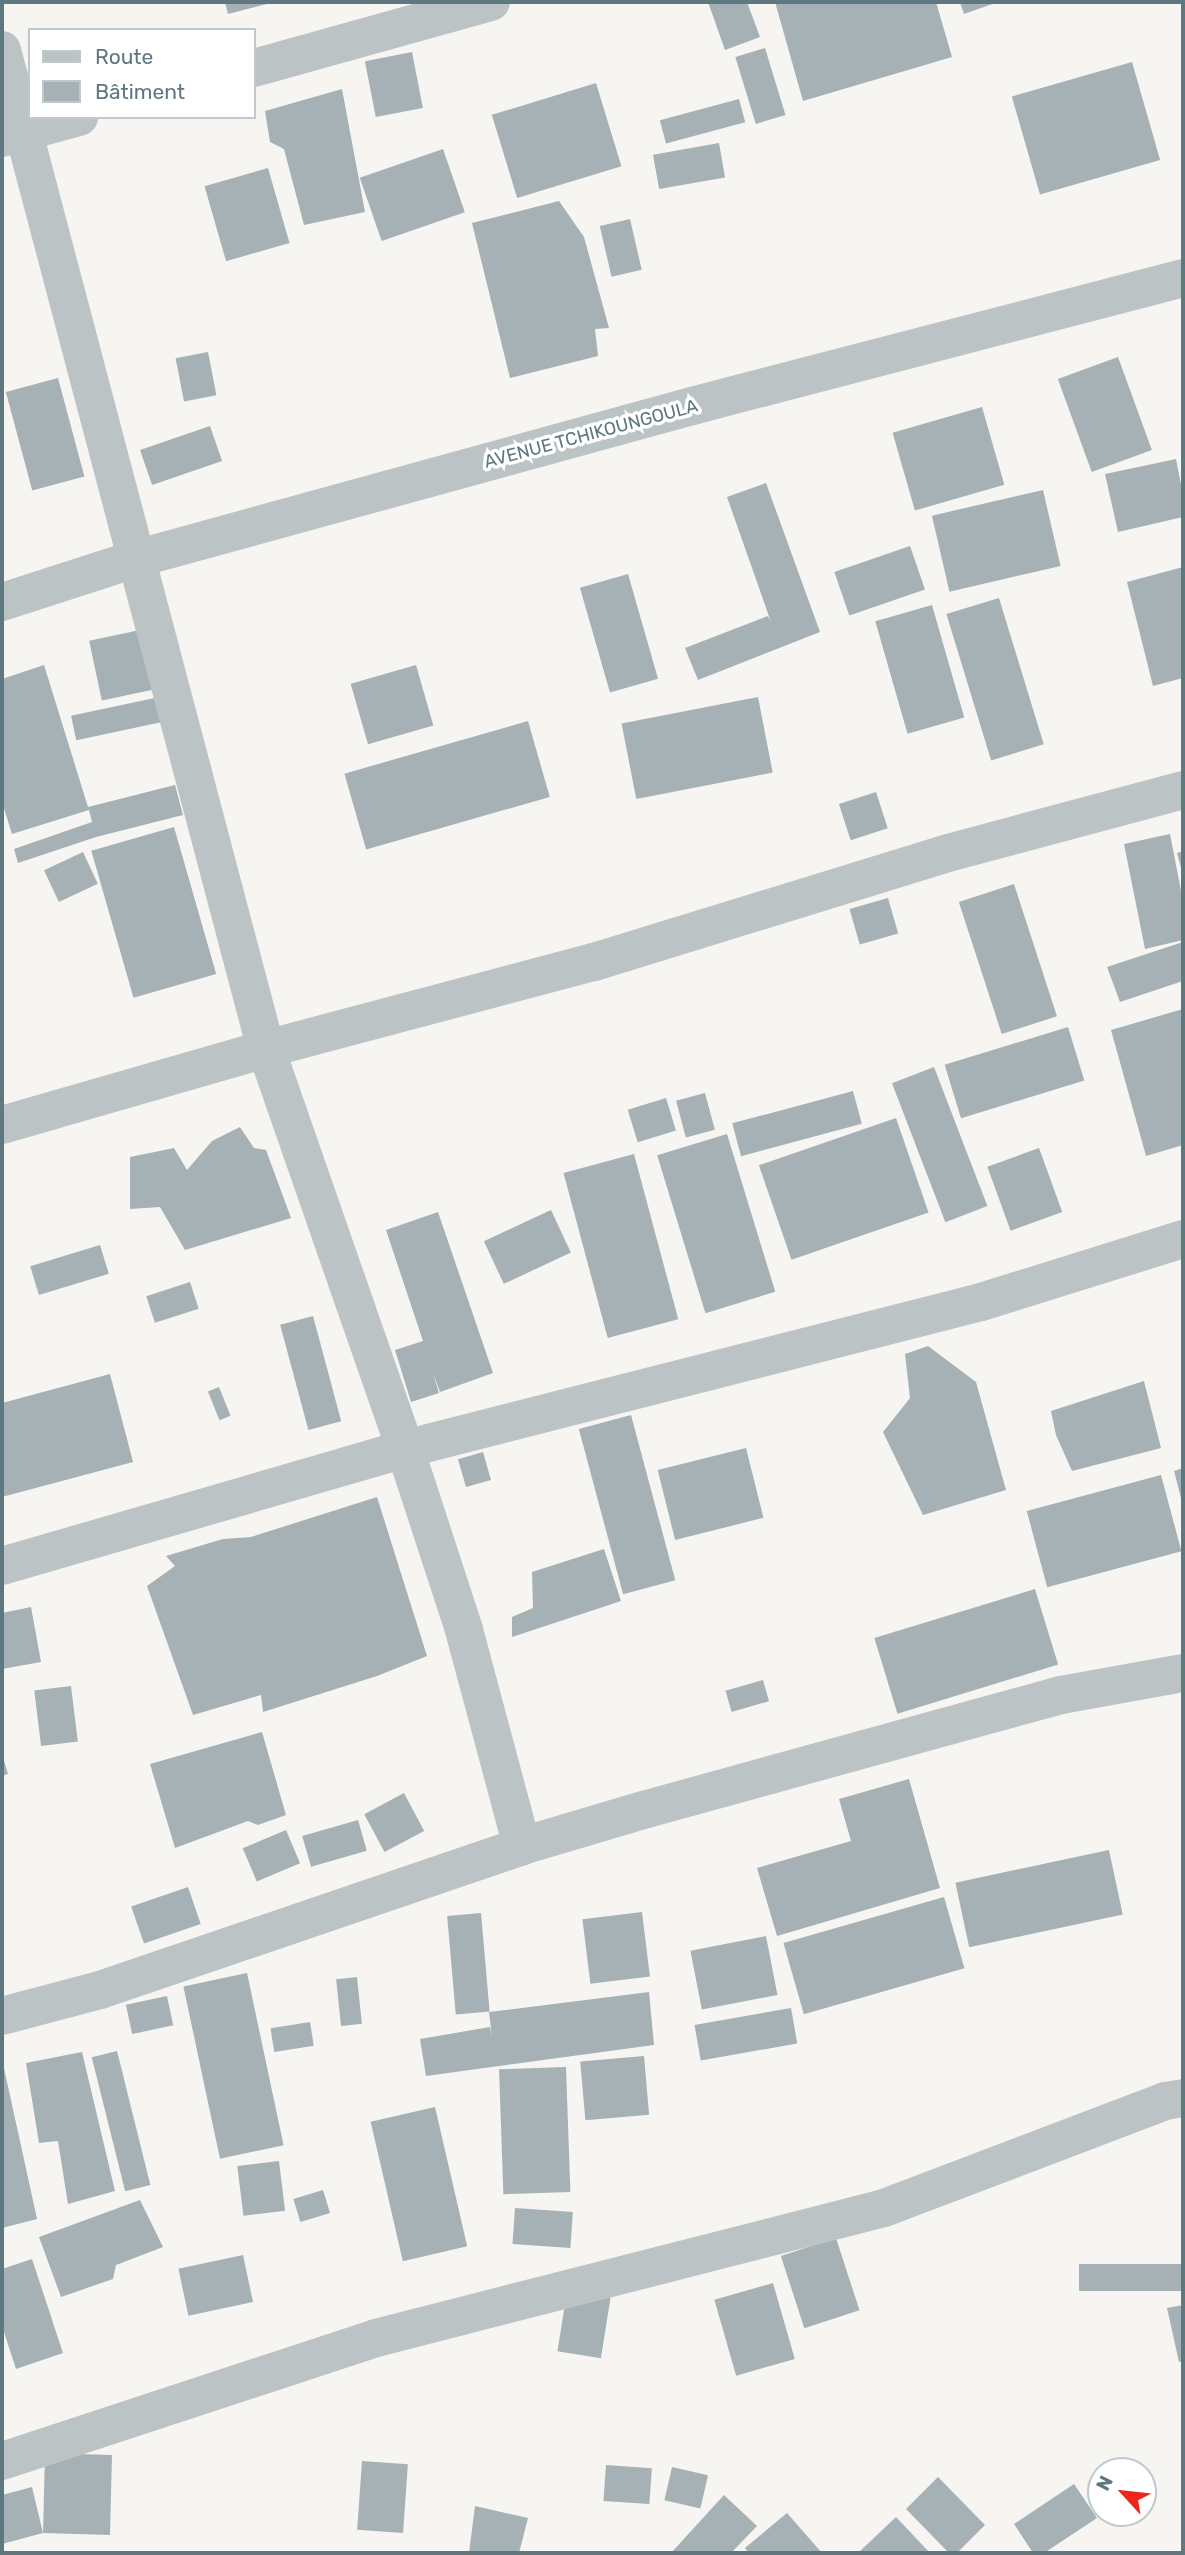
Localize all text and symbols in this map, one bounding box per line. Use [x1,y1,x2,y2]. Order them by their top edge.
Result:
legend [28,28,256,119]
text: Route [95,44,153,69]
text: Bâtiment [95,79,185,104]
street label: AVENUE TCHIKOUNGOULA [481,395,701,473]
north arrow [1087,2457,1157,2527]
text: N [1091,2472,1118,2494]

